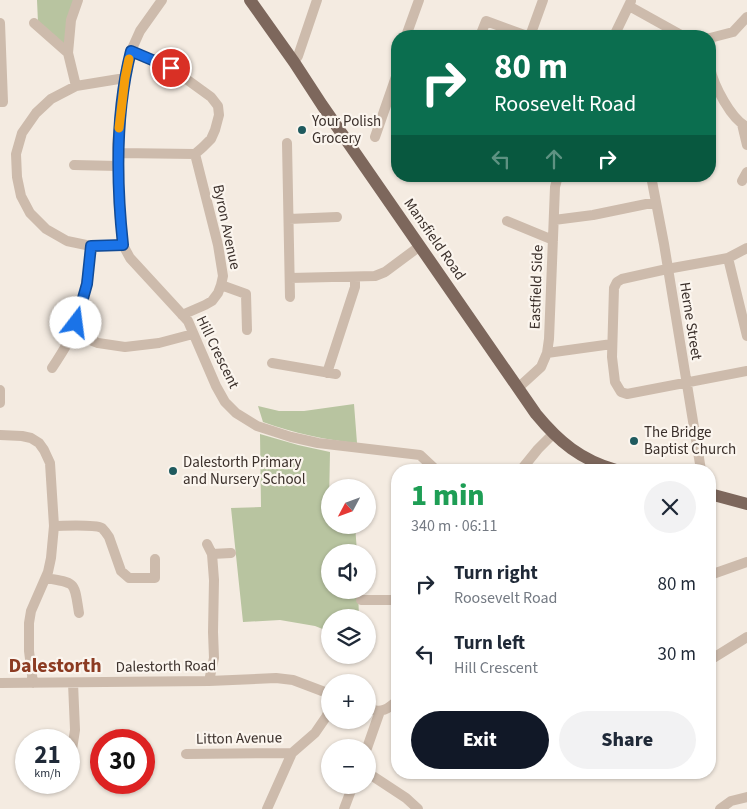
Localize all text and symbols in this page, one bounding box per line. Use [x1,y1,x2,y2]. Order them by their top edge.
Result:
text: 80 m [494,42,568,92]
pin [150,47,192,89]
icon: right [411,50,476,115]
icon: arrive [157,54,185,82]
text: Roosevelt Road [494,88,636,120]
place label: Your Polish Grocery [311,111,381,149]
marker: Your Polish Grocery [296,124,308,136]
icon: left [487,145,515,173]
icon: ahead [540,145,568,173]
icon: right [593,145,621,173]
street label: Byron Avenue [207,183,246,271]
street label: Mansfield Road [399,194,471,285]
street label: Eastfield Side [525,244,548,330]
street label: Herne Street [674,281,707,362]
position arrow [49,296,101,348]
street label: Hill Crescent [191,312,244,392]
place label: The Bridge Baptist Church [644,422,736,460]
marker: The Bridge Baptist Church [628,435,640,447]
place label: Dalestorth Primary and Nursery School [183,452,306,490]
marker: Dalestorth Primary and Nursery School [167,465,179,477]
text: 1 min [411,474,485,517]
north arrow [321,479,376,534]
map controls [321,479,376,794]
button: close [644,481,696,533]
text: 340 m · 06:11 [411,515,498,537]
button: sound [321,544,376,599]
text: Turn right [454,560,538,587]
icon: right [411,570,439,598]
text: 80 m [658,571,696,598]
text: Roosevelt Road [454,587,557,609]
button: layers [321,609,376,664]
text: Turn left [454,630,525,657]
icon: left [411,640,439,668]
text: 30 m [658,641,696,668]
district label: Dalestorth [8,652,102,680]
street label: Dalestorth Road [115,655,217,678]
text: Hill Crescent [454,657,538,679]
button: + [321,674,376,729]
button: Exit [411,711,549,769]
button: Share [559,711,696,769]
street label: Litton Avenue [196,727,282,750]
speed limit sign: 30 [90,729,155,794]
text: 21 [34,737,61,773]
button: − [321,739,376,794]
text: km/h [34,765,61,782]

